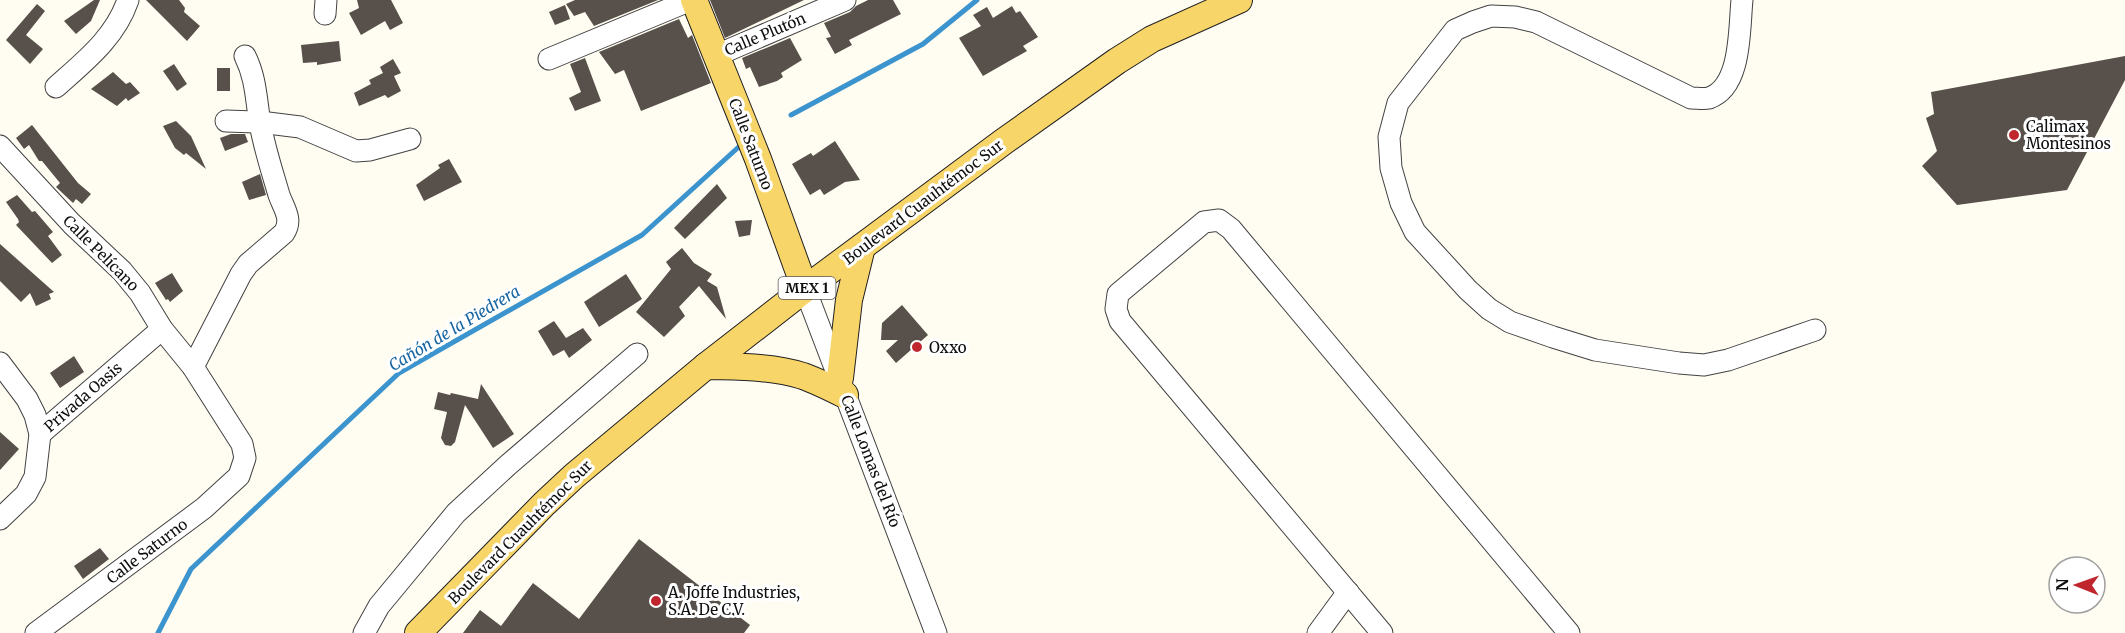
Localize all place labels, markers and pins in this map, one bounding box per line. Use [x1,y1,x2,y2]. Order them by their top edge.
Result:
place label: Calimax Montesinos [2026,117,2111,153]
marker: Calimax Montesinos [2007,128,2021,142]
place label: Oxxo [929,338,967,357]
marker: Oxxo [910,340,924,354]
place label: A. Joffe Industries, S.A. De C.V. [667,583,800,619]
marker: A. Joffe Industries, S.A. De C.V. [649,594,663,608]

